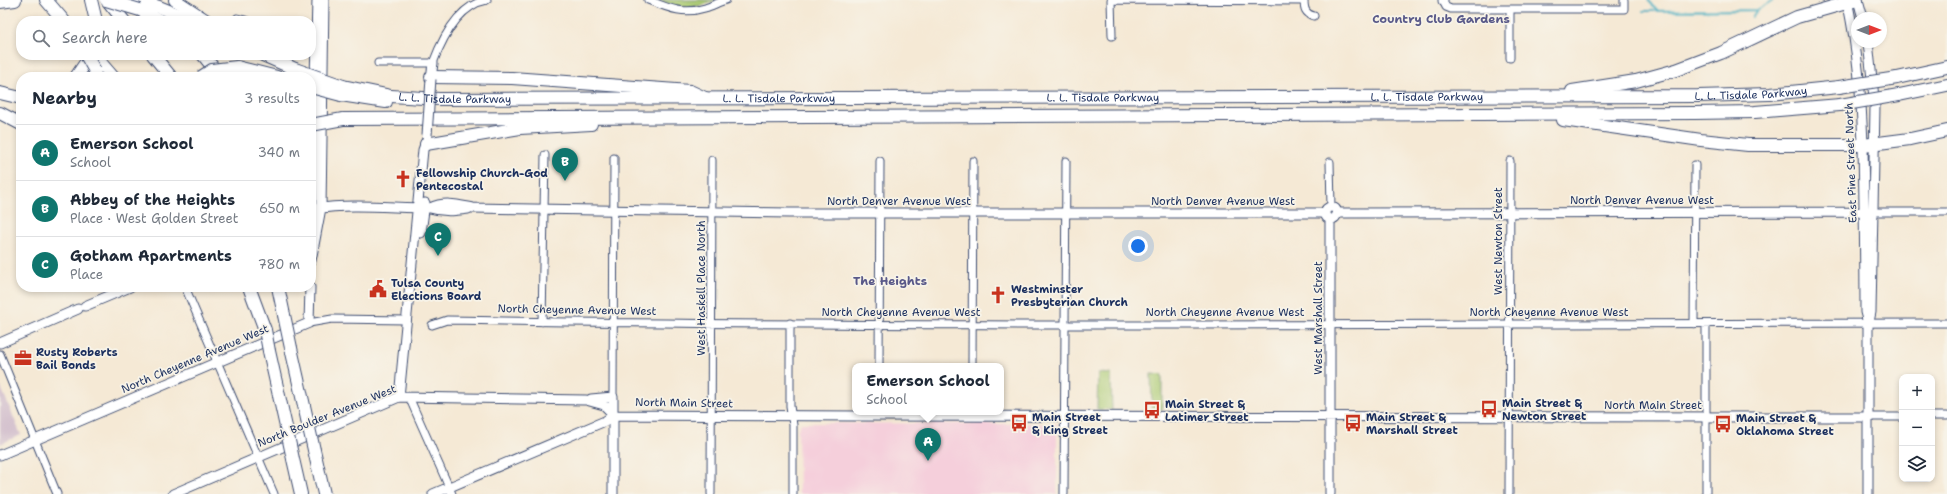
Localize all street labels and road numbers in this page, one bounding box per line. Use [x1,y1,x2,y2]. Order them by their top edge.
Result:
street label: L. L. Tisdale Parkway [1694,83,1808,104]
street label: L. L. Tisdale Parkway [398,89,511,107]
street label: L. L. Tisdale Parkway [1370,89,1483,104]
street label: L. L. Tisdale Parkway [1046,90,1159,105]
street label: L. L. Tisdale Parkway [722,91,835,106]
street label: East Pine Street North [1841,102,1861,223]
street label: West Newton Street [1491,187,1506,295]
street label: North Denver Avenue West [1570,193,1714,208]
street label: North Denver Avenue West [827,194,971,209]
street label: North Denver Avenue West [1151,194,1295,209]
street label: West Haskell Place North [694,220,709,356]
street label: West Marshall Street [1311,261,1326,375]
street label: North Cheyenne Avenue West [497,301,657,319]
street label: North Cheyenne Avenue West [822,305,981,320]
street label: North Cheyenne Avenue West [1146,305,1305,320]
street label: North Cheyenne Avenue West [1470,305,1629,320]
street label: North Cheyenne Avenue West [119,321,271,397]
street label: North Boulder Avenue West [255,381,399,451]
street label: North Main Street [635,395,733,411]
street label: North Main Street [1604,398,1702,413]

